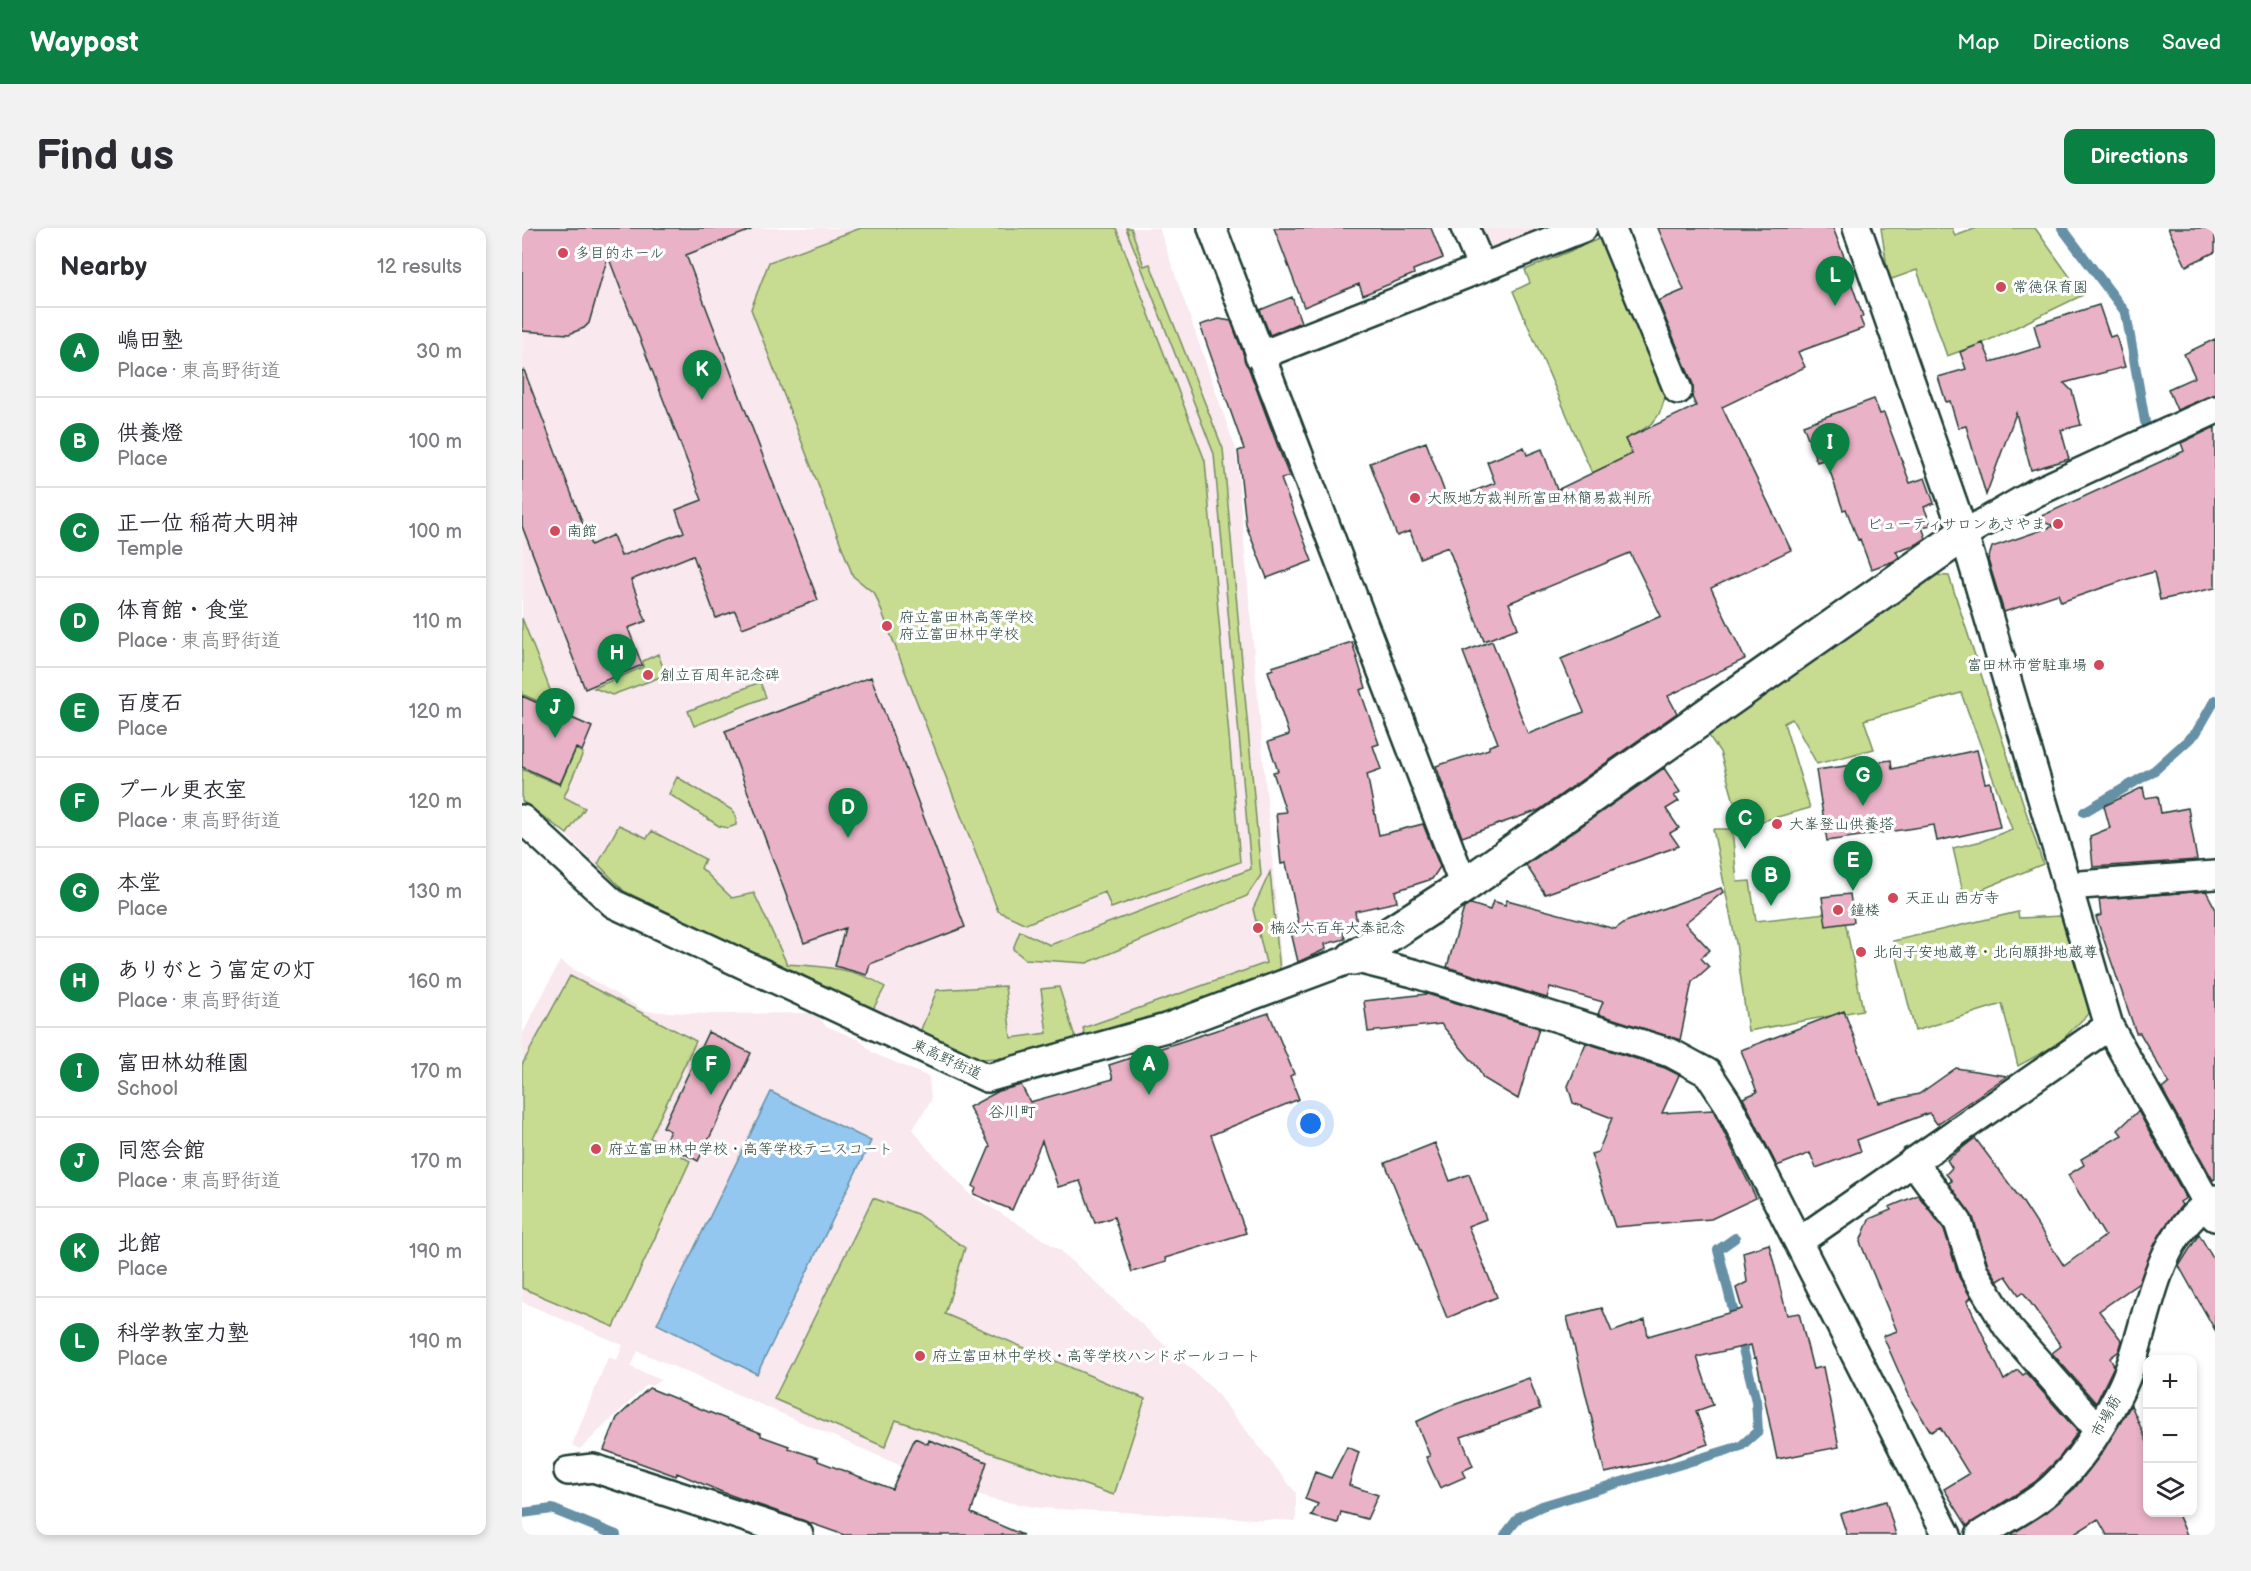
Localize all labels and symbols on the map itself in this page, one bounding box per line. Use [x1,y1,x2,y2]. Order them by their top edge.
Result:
place label: 多目的ホール [575,244,664,263]
marker: 多目的ホール [556,246,570,260]
pin: L [1816,256,1854,306]
place label: 常徳保育園 [2013,278,2088,297]
marker: 常徳保育園 [1994,280,2008,294]
pin: K [682,350,722,400]
pin: I [1810,424,1850,473]
place label: 大阪地方裁判所富田林簡易裁判所 [1427,489,1652,508]
marker: 大阪地方裁判所富田林簡易裁判所 [1408,491,1422,505]
place label: ビューティサロンあさやま [1867,515,2046,534]
marker: ビューティサロンあさやま [2051,517,2065,531]
place label: 南館 [567,522,597,541]
marker: 南館 [548,524,562,538]
place label: 府立富田林高等学校 府立富田林中学校 [899,608,1034,644]
marker: 府立富田林高等学校 府立富田林中学校 [880,619,894,633]
pin: H [598,634,637,684]
place label: 富田林市営駐車場 [1967,656,2087,675]
marker: 富田林市営駐車場 [2092,658,2106,672]
place label: 創立百周年記念碑 [660,666,780,685]
marker: 創立百周年記念碑 [641,668,655,682]
pin: J [536,688,574,738]
pin: G [1844,756,1882,806]
pin: D [828,788,868,838]
pin: C [1726,800,1764,849]
place label: 大峯登山供養塔 [1789,815,1894,834]
marker: 大峯登山供養塔 [1770,817,1784,831]
pin: E [1834,842,1872,891]
pin: B [1752,856,1790,906]
place label: 天正山 西方寺 [1905,889,1999,908]
marker: 天正山 西方寺 [1886,891,1900,905]
place label: 鐘楼 [1850,901,1880,920]
marker: 鐘楼 [1831,903,1845,917]
place label: 楠公六百年大奉記念 [1270,919,1405,938]
marker: 楠公六百年大奉記念 [1251,921,1265,935]
place label: 北向子安地蔵尊・北向願掛地蔵尊 [1873,943,2098,962]
marker: 北向子安地蔵尊・北向願掛地蔵尊 [1854,945,1868,959]
street label: 東高野街道 [909,1035,985,1084]
pin: F [692,1046,730,1095]
pin: A [1130,1046,1168,1095]
district label: 谷川町 [988,1103,1036,1122]
your location [1296,1109,1325,1138]
place label: 府立富田林中学校・高等学校テニスコート [608,1140,893,1159]
marker: 府立富田林中学校・高等学校テニスコート [589,1142,603,1156]
place label: 府立富田林中学校・高等学校ハンドボールコート [932,1347,1261,1366]
marker: 府立富田林中学校・高等学校ハンドボールコート [913,1349,927,1363]
street label: 市場筋 [2087,1392,2126,1441]

